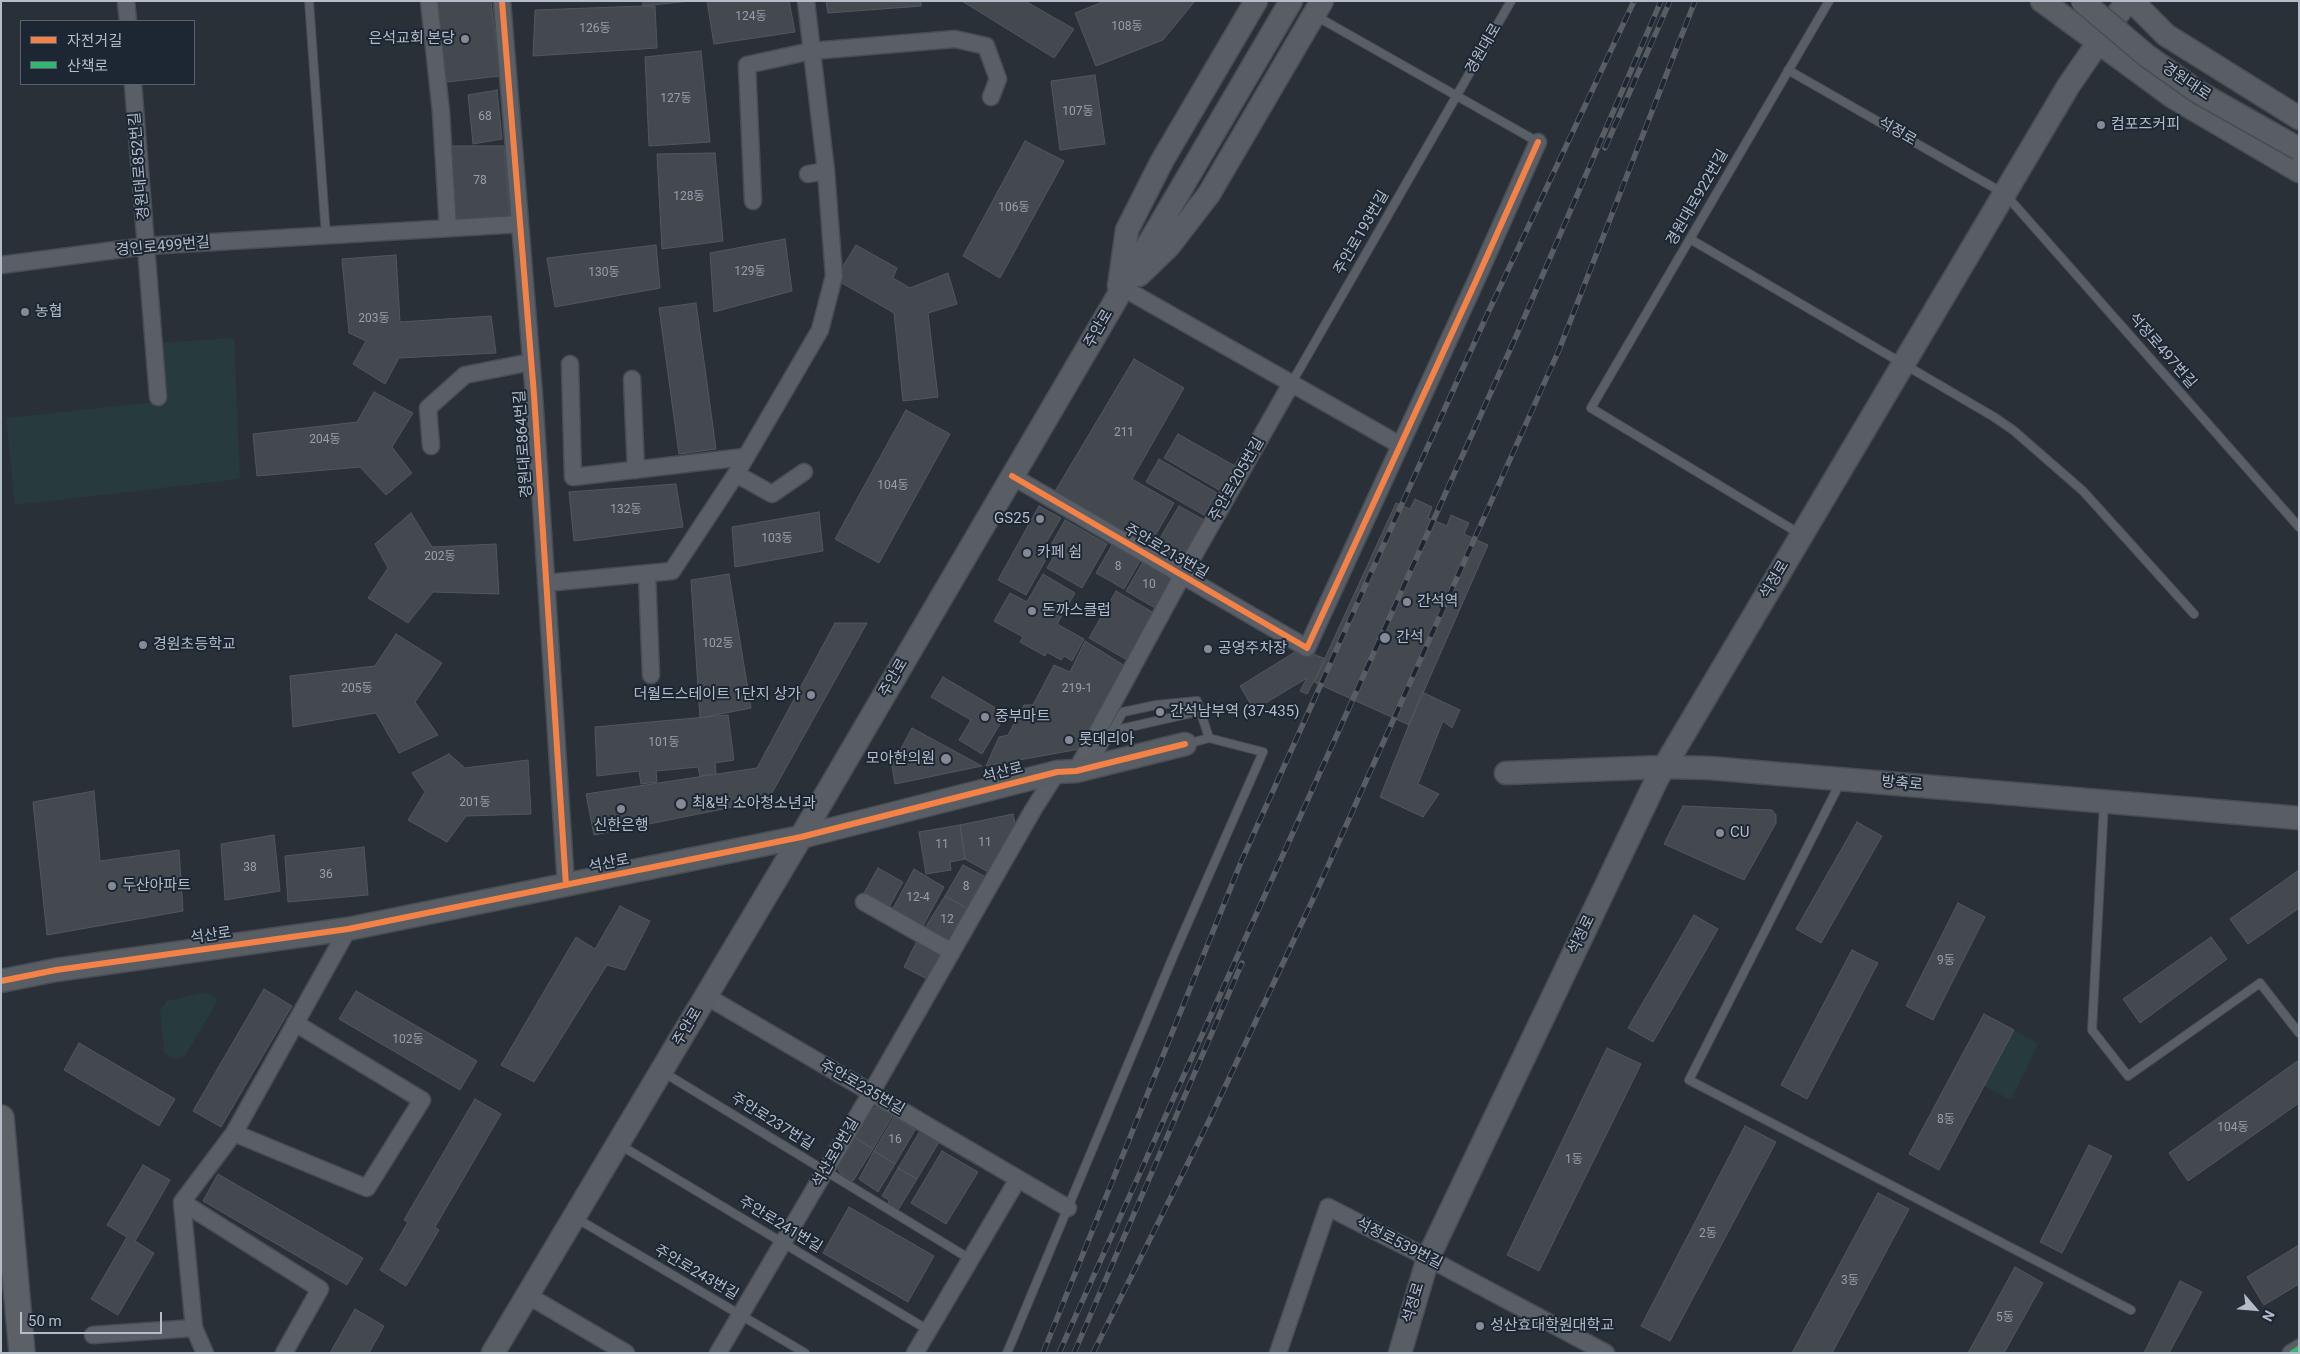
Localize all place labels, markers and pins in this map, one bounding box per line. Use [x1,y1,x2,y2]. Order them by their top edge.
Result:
place label: 은석교회 본당 [368,30,455,48]
marker: 은석교회 본당 [459,33,471,45]
place label: 컴포즈커피 [2111,116,2180,134]
marker: 컴포즈커피 [2095,119,2107,131]
place label: 농협 [35,303,63,321]
marker: 농협 [19,306,31,318]
place label: GS25 [994,510,1030,528]
marker: GS25 [1034,513,1046,525]
place label: 카페 쉼 [1037,544,1082,562]
marker: 카페 쉼 [1021,547,1033,559]
place label: 간석역 [1417,593,1458,611]
marker: 간석역 [1401,596,1413,608]
place label: 돈까스클럽 [1042,602,1111,620]
marker: 돈까스클럽 [1026,605,1038,617]
place label: 간석 [1396,629,1424,647]
marker: 간석 [1378,631,1392,645]
place label: 경원초등학교 [153,636,236,654]
marker: 경원초등학교 [137,639,149,651]
place label: 공영주차장 [1218,640,1287,658]
marker: 공영주차장 [1202,643,1214,655]
place label: 더월드스테이트 1단지 상가 [633,686,801,704]
marker: 더월드스테이트 1단지 상가 [805,689,817,701]
place label: 간석남부역 (37-435) [1170,703,1299,721]
marker: 간석남부역 (37-435) [1154,706,1166,718]
place label: 중부마트 [995,708,1050,726]
marker: 중부마트 [979,711,991,723]
place label: 롯데리아 [1079,731,1134,749]
marker: 롯데리아 [1063,734,1075,746]
place label: 모아한의원 [866,750,935,768]
marker: 모아한의원 [939,752,953,766]
place label: 최&박 소아청소년과 [692,795,815,813]
marker: 최&박 소아청소년과 [674,797,688,811]
marker: 신한은행 [615,803,627,815]
place label: 신한은행 [593,817,649,835]
place label: CU [1730,824,1749,842]
marker: CU [1714,827,1726,839]
place label: 두산아파트 [122,877,191,895]
marker: 두산아파트 [106,880,118,892]
place label: 성산효대학원대학교 [1490,1317,1614,1335]
marker: 성산효대학원대학교 [1474,1320,1486,1332]

